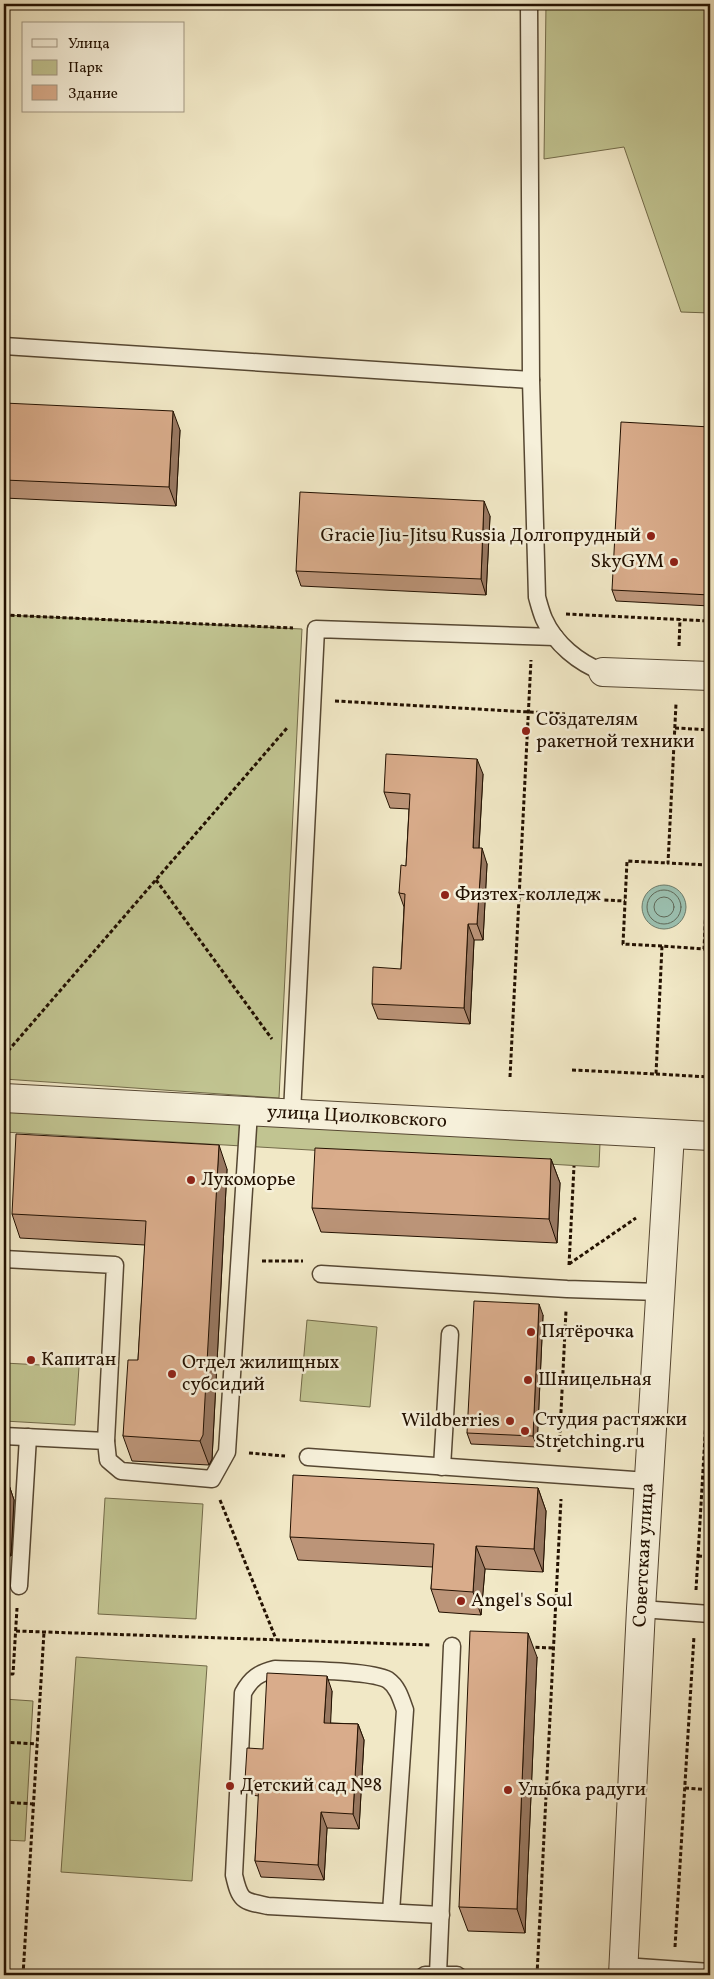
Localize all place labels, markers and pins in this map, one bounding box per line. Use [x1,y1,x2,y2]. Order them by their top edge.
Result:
place label: Gracie Jiu-Jitsu Russia Долгопрудный [321,523,641,549]
marker: Gracie Jiu-Jitsu Russia Долгопрудный [645,530,657,542]
place label: SkyGYM [590,549,664,575]
marker: SkyGYM [668,556,680,568]
place label: Создателям ракетной техники [536,707,694,755]
marker: Создателям ракетной техники [520,725,532,737]
place label: Физтех-колледж [455,882,601,908]
marker: Физтех-колледж [439,889,451,901]
place label: Лукоморье [201,1167,295,1193]
marker: Лукоморье [185,1174,197,1186]
place label: Пятёрочка [541,1319,634,1345]
marker: Пятёрочка [525,1326,537,1338]
place label: Капитан [41,1347,116,1373]
place label: Отдел жилищных субсидий [182,1350,340,1398]
marker: Капитан [25,1354,37,1366]
place label: Шницельная [538,1367,652,1393]
marker: Отдел жилищных субсидий [166,1368,178,1380]
marker: Шницельная [522,1374,534,1386]
place label: Студия растяжки Stretching.ru [535,1407,687,1455]
place label: Wildberries [401,1408,500,1434]
marker: Wildberries [504,1415,516,1427]
marker: Студия растяжки Stretching.ru [519,1425,531,1437]
place label: Angel's Soul [471,1588,573,1614]
marker: Angel's Soul [455,1595,467,1607]
place label: Детский сад №8 [240,1773,382,1799]
place label: Улыбка радуги [518,1777,646,1803]
marker: Детский сад №8 [224,1780,236,1792]
marker: Улыбка радуги [502,1784,514,1796]

